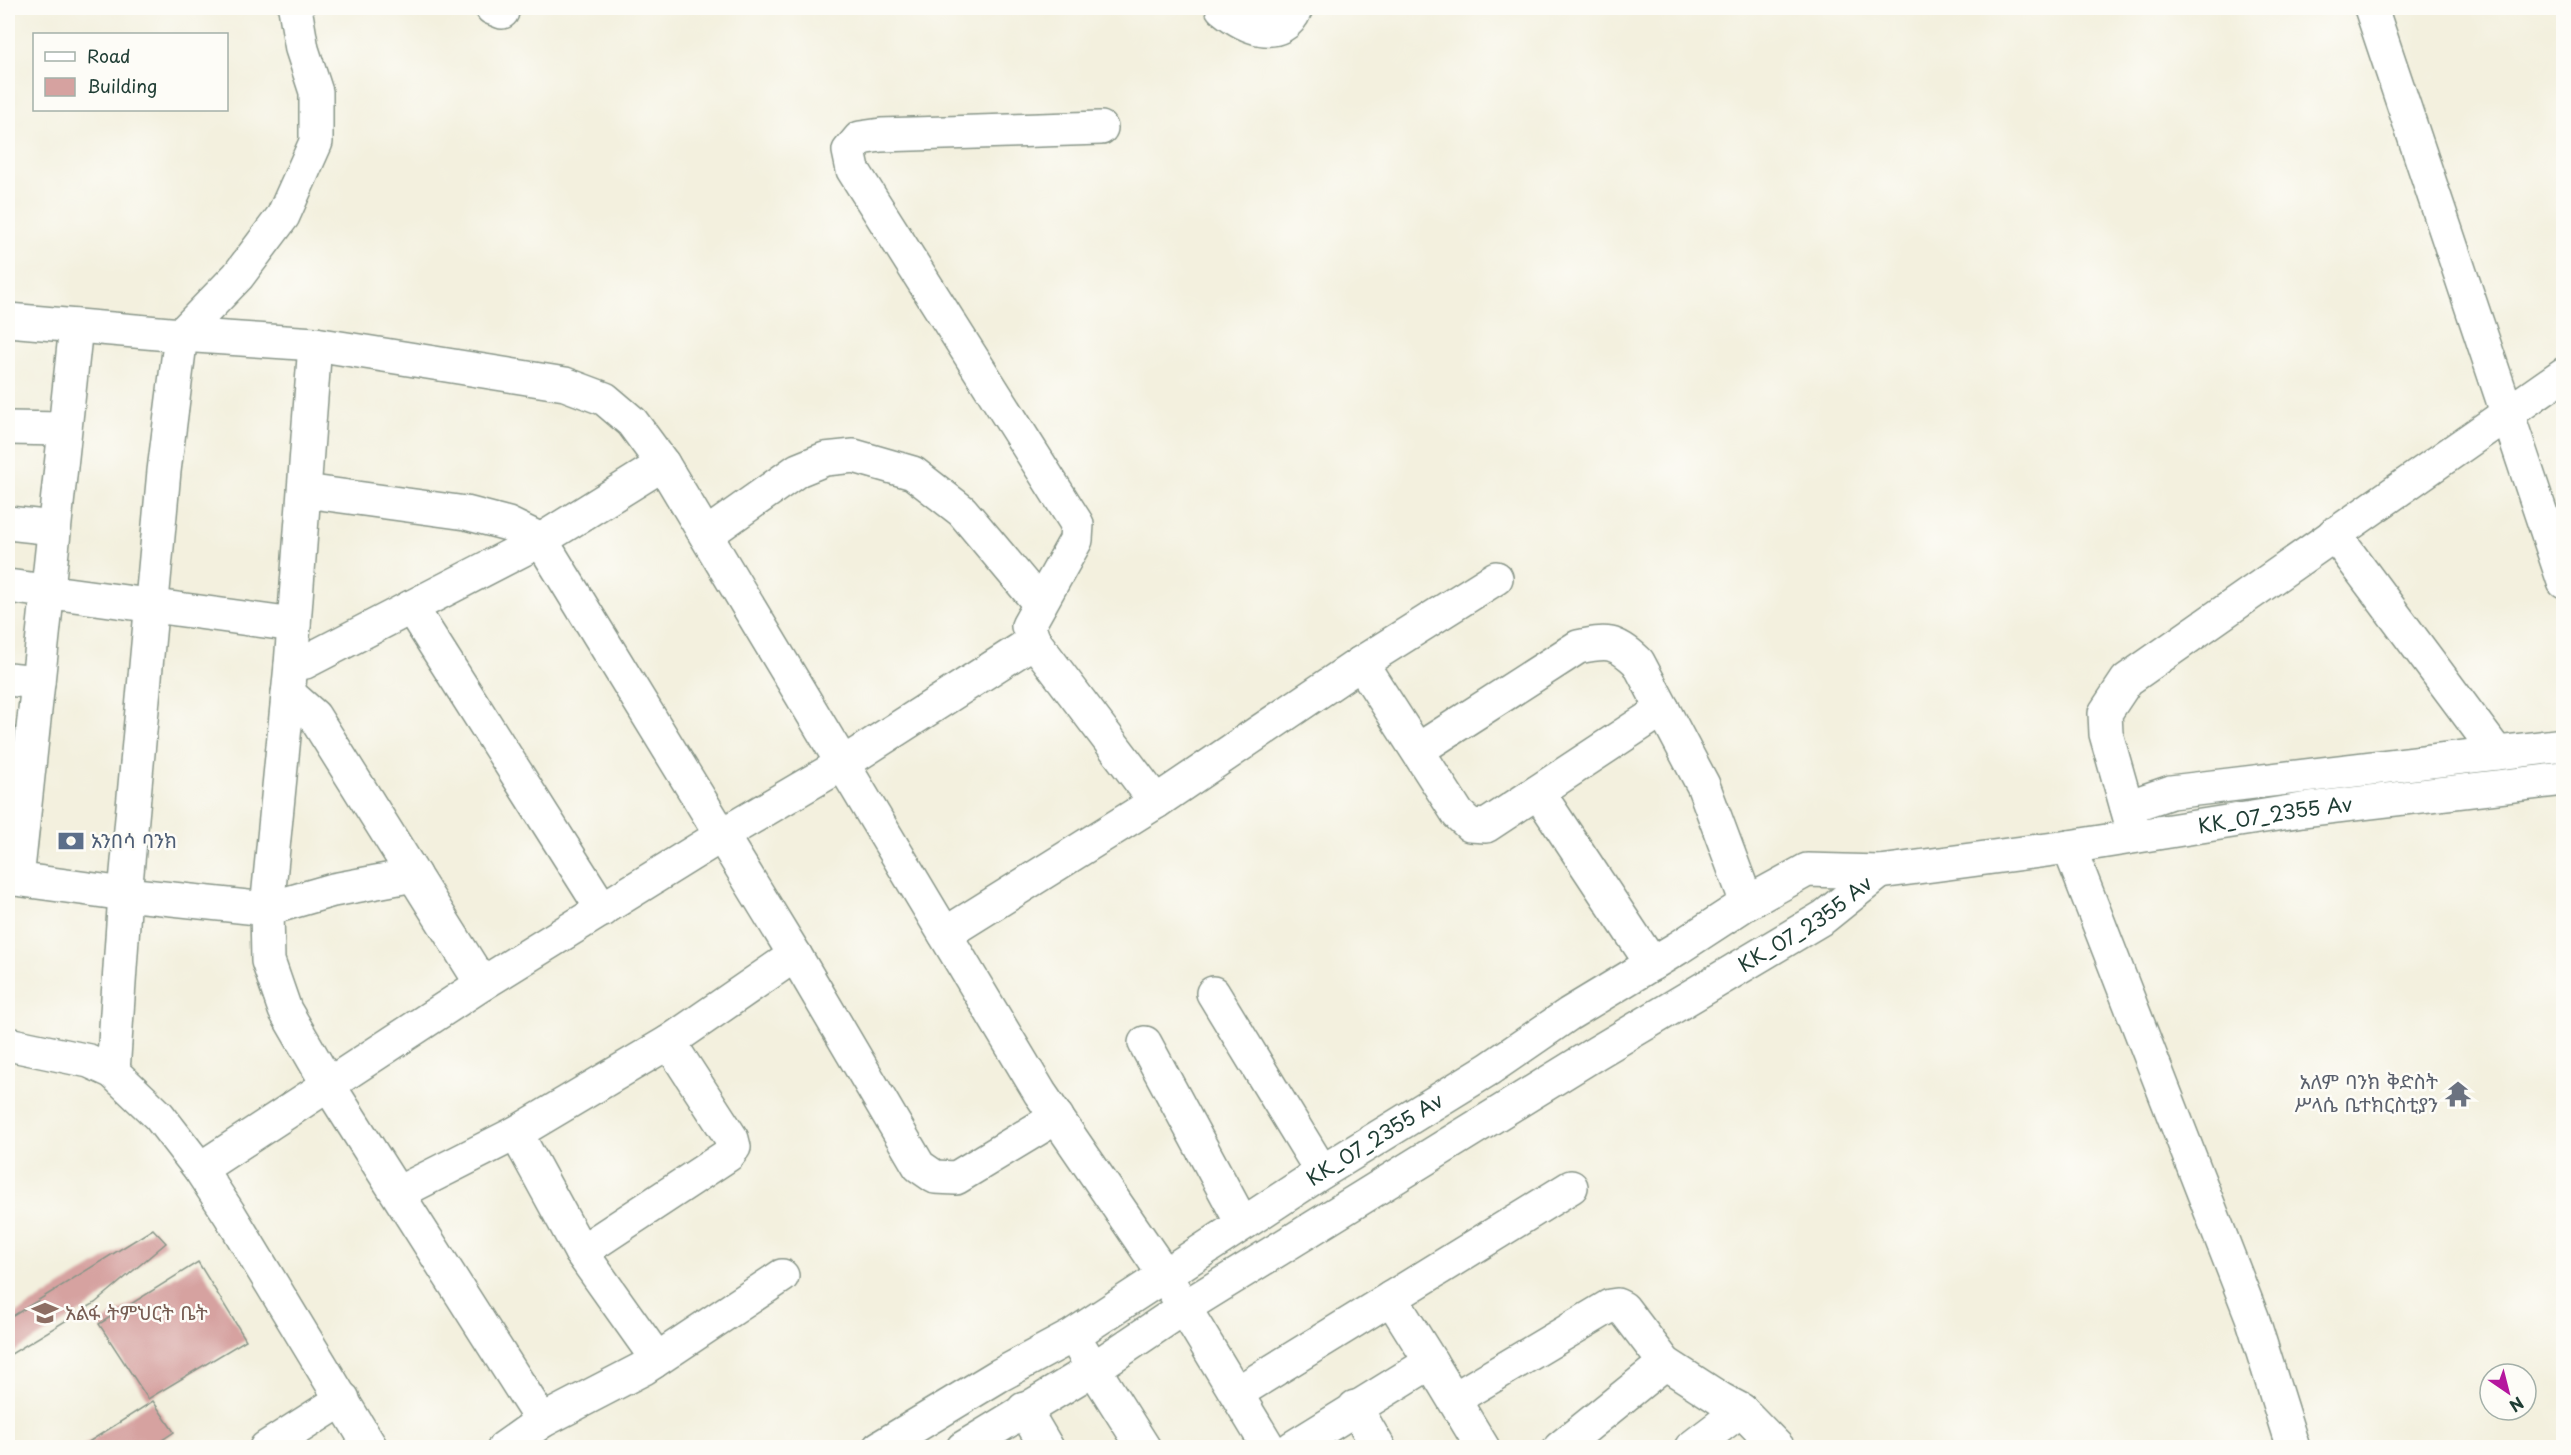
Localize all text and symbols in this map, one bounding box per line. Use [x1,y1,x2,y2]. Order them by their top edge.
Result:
legend [33,33,228,111]
text: Road [87,42,131,69]
text: Building [87,72,157,99]
street label: KK_07_2355 Av [2196,788,2354,840]
place label: አንበሳ ባንክ [91,825,177,855]
bank icon: አንበሳ ባንክ [56,826,86,856]
street label: KK_07_2355 Av [1732,868,1879,979]
place label: አለም ባንክ ቅድስት ሥላሴ ቤተክርስቲያን [2294,1066,2438,1119]
temple icon: አለም ባንክ ቅድስት ሥላሴ ቤተክርስቲያን [2443,1079,2473,1109]
street label: KK_07_2355 Av [1300,1085,1449,1192]
place label: አልፋ ትምህርት ቤት [65,1297,208,1327]
school or university icon: አልፋ ትምህርት ቤት [30,1298,60,1328]
north arrow [2478,1362,2538,1422]
text: N [2505,1392,2529,1419]

